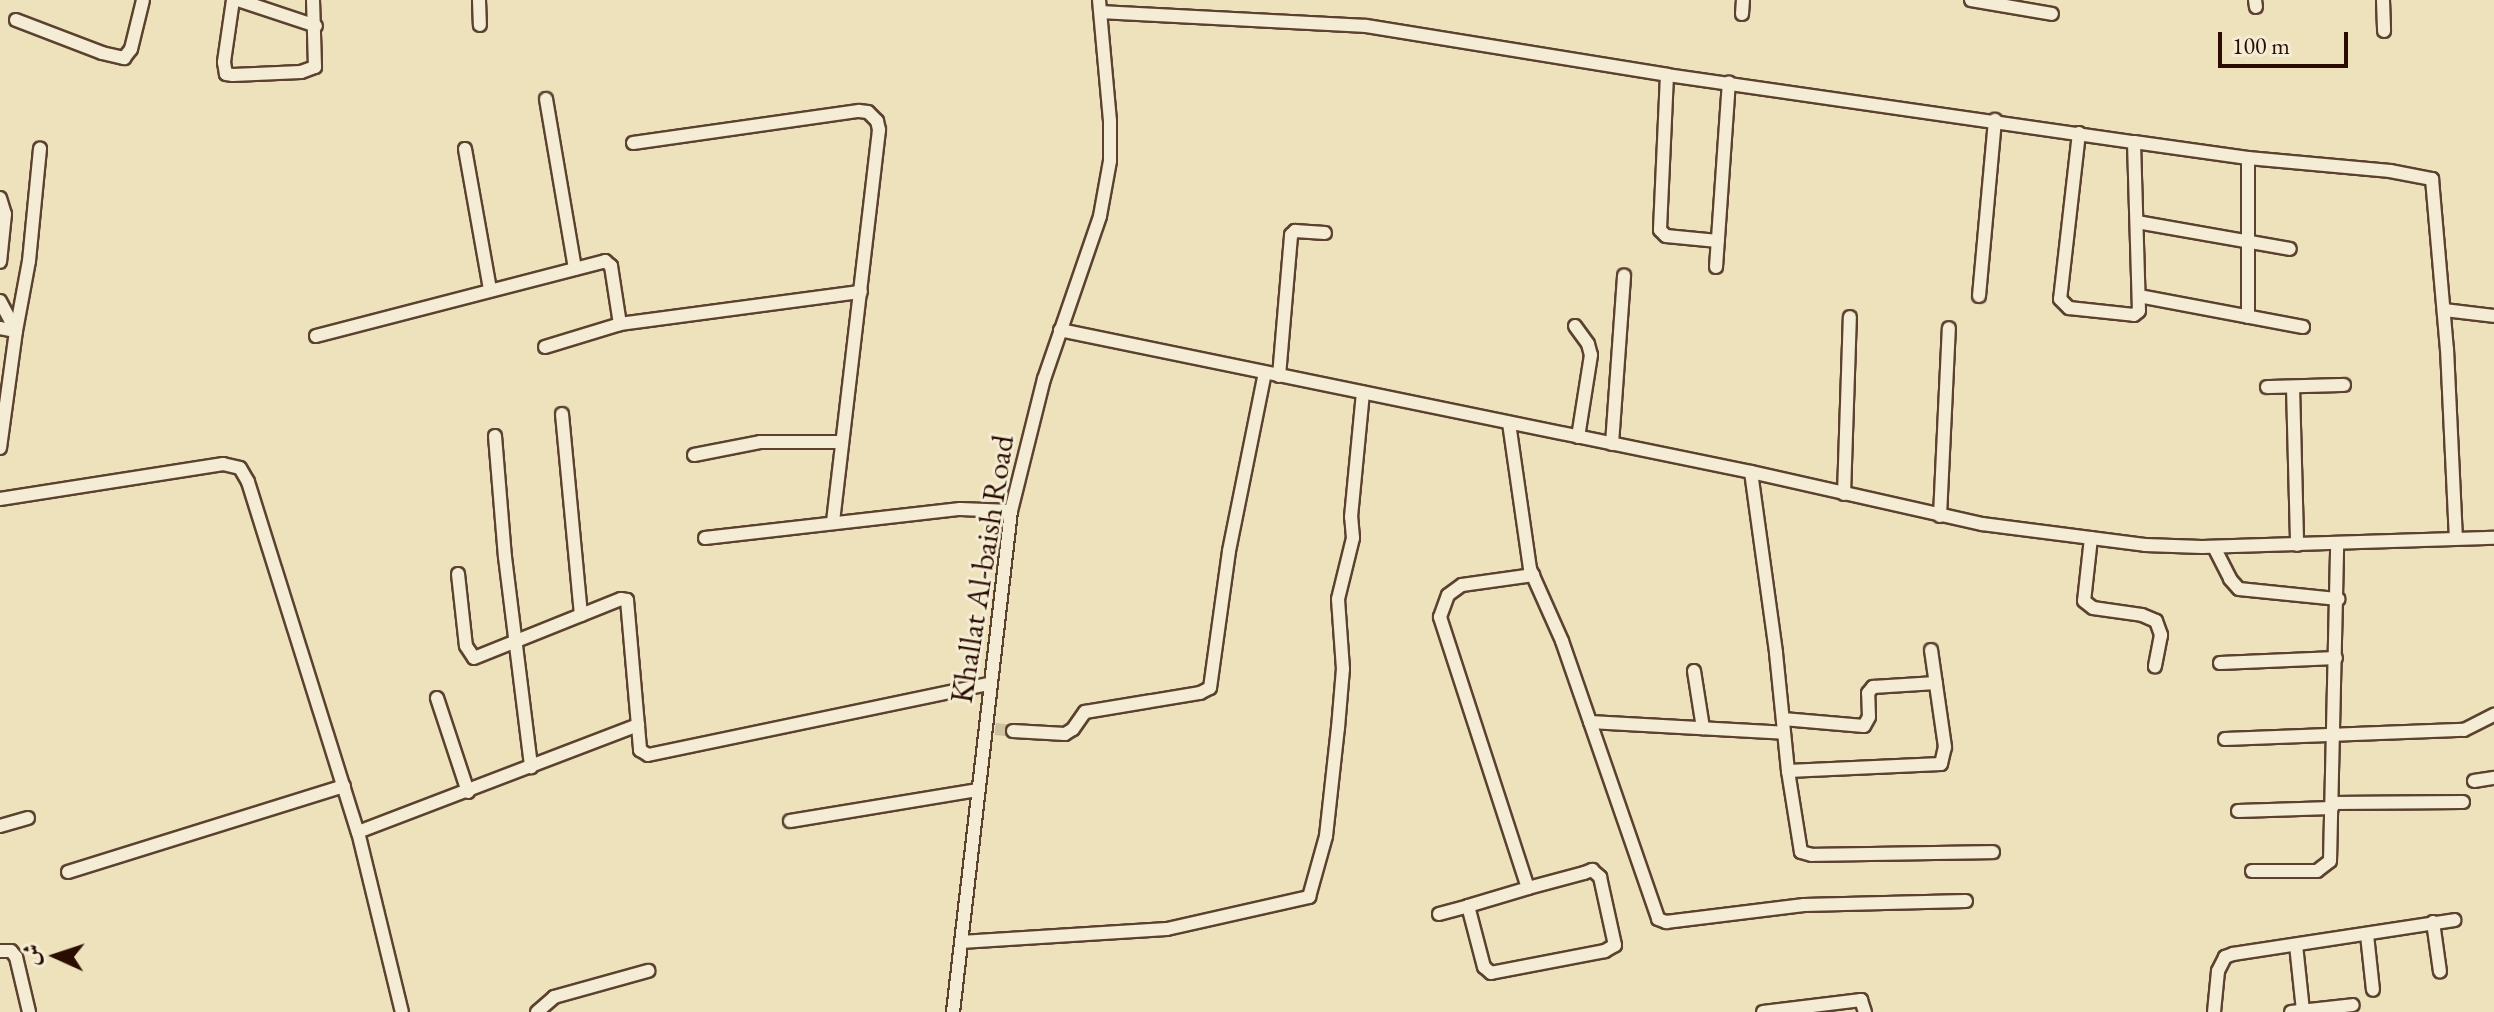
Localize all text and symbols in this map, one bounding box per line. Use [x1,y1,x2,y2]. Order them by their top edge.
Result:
scale bar [2222,16,2352,66]
text: 100 m [2232,30,2290,61]
street label: Khallat Al-baish Road [942,432,1022,706]
north arrow [16,916,96,996]
text: ش [16,943,47,966]

